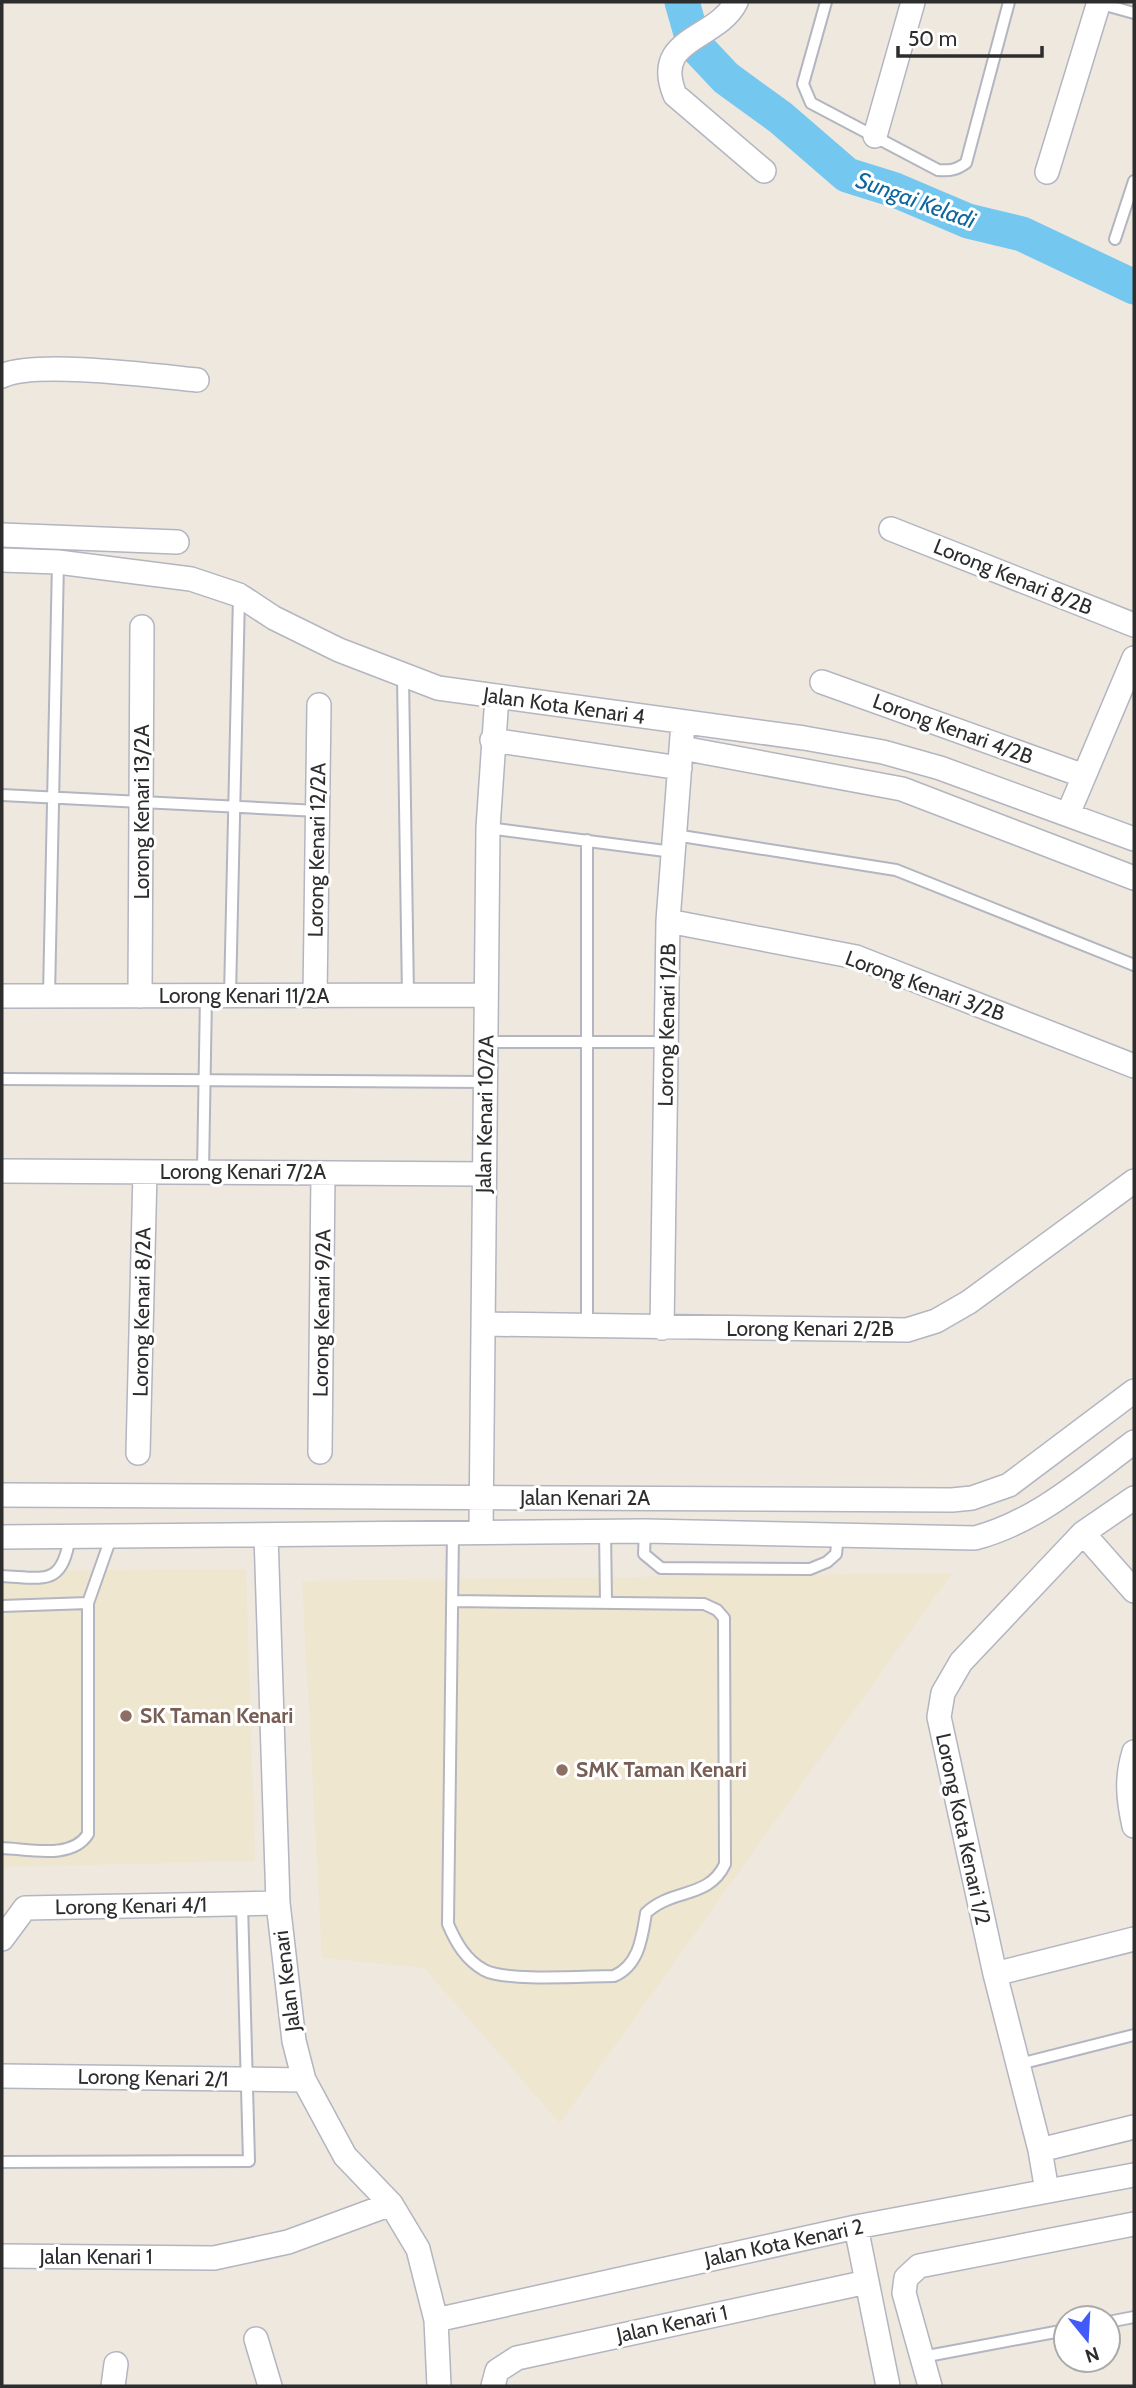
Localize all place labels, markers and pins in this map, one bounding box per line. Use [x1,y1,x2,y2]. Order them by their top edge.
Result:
place label: SK Taman Kenari [140,1703,293,1728]
marker: SK Taman Kenari [118,1708,134,1724]
place label: SMK Taman Kenari [576,1757,747,1782]
marker: SMK Taman Kenari [554,1762,570,1778]

